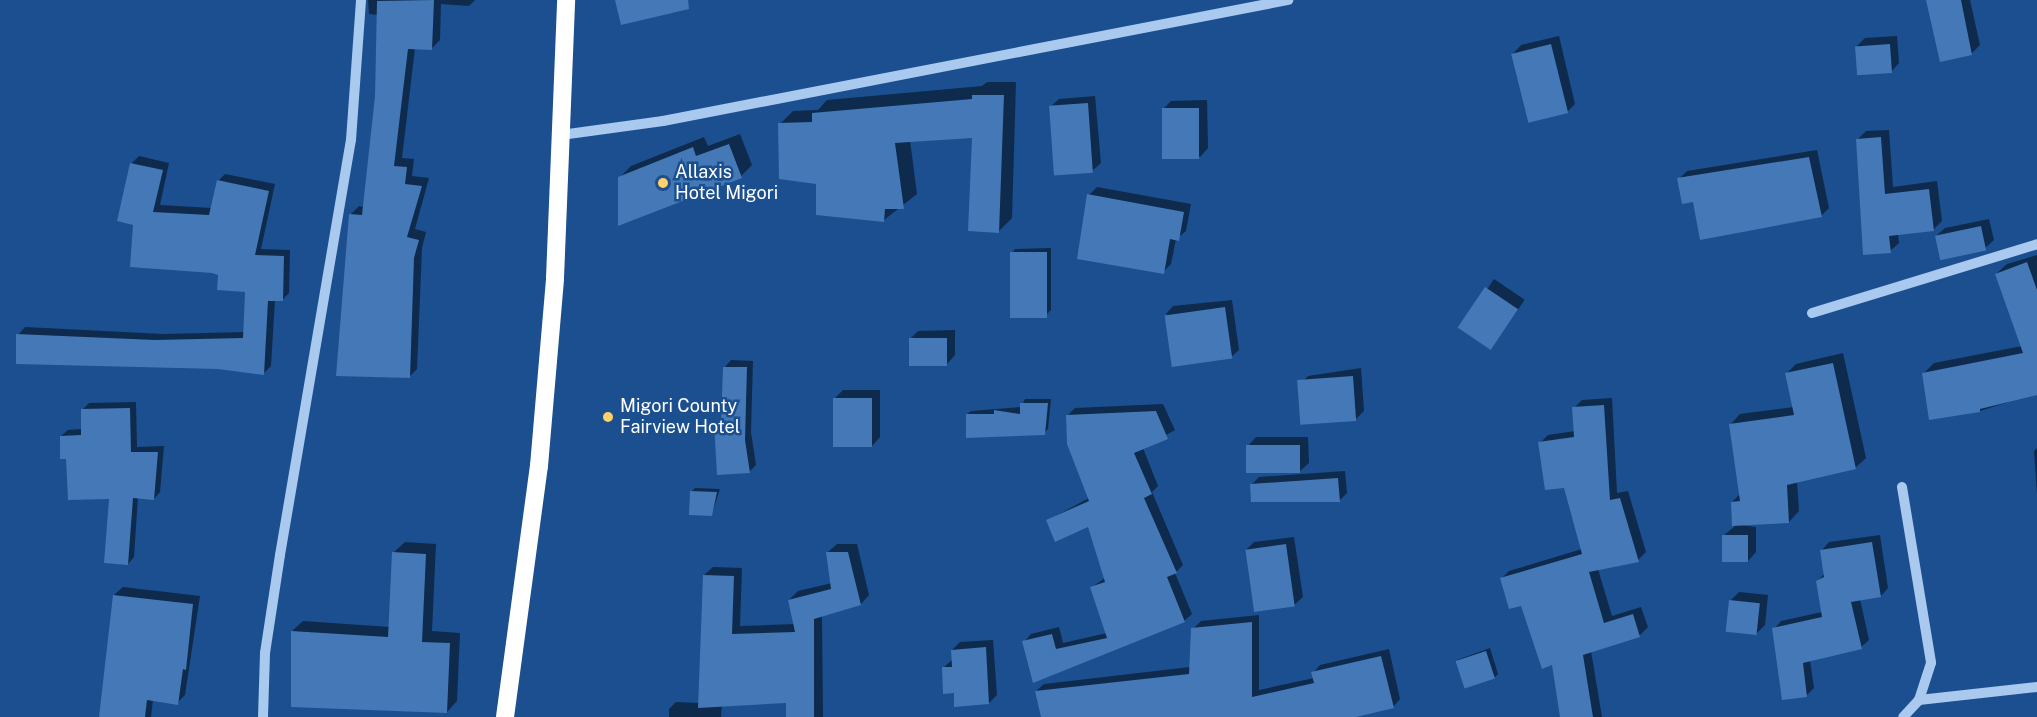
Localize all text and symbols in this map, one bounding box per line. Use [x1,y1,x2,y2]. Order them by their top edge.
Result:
place label: Allaxis Hotel Migori [675,162,778,204]
marker: Allaxis Hotel Migori [656,176,670,190]
place label: Migori County Fairview Hotel [620,396,740,438]
marker: Migori County Fairview Hotel [601,410,615,424]

